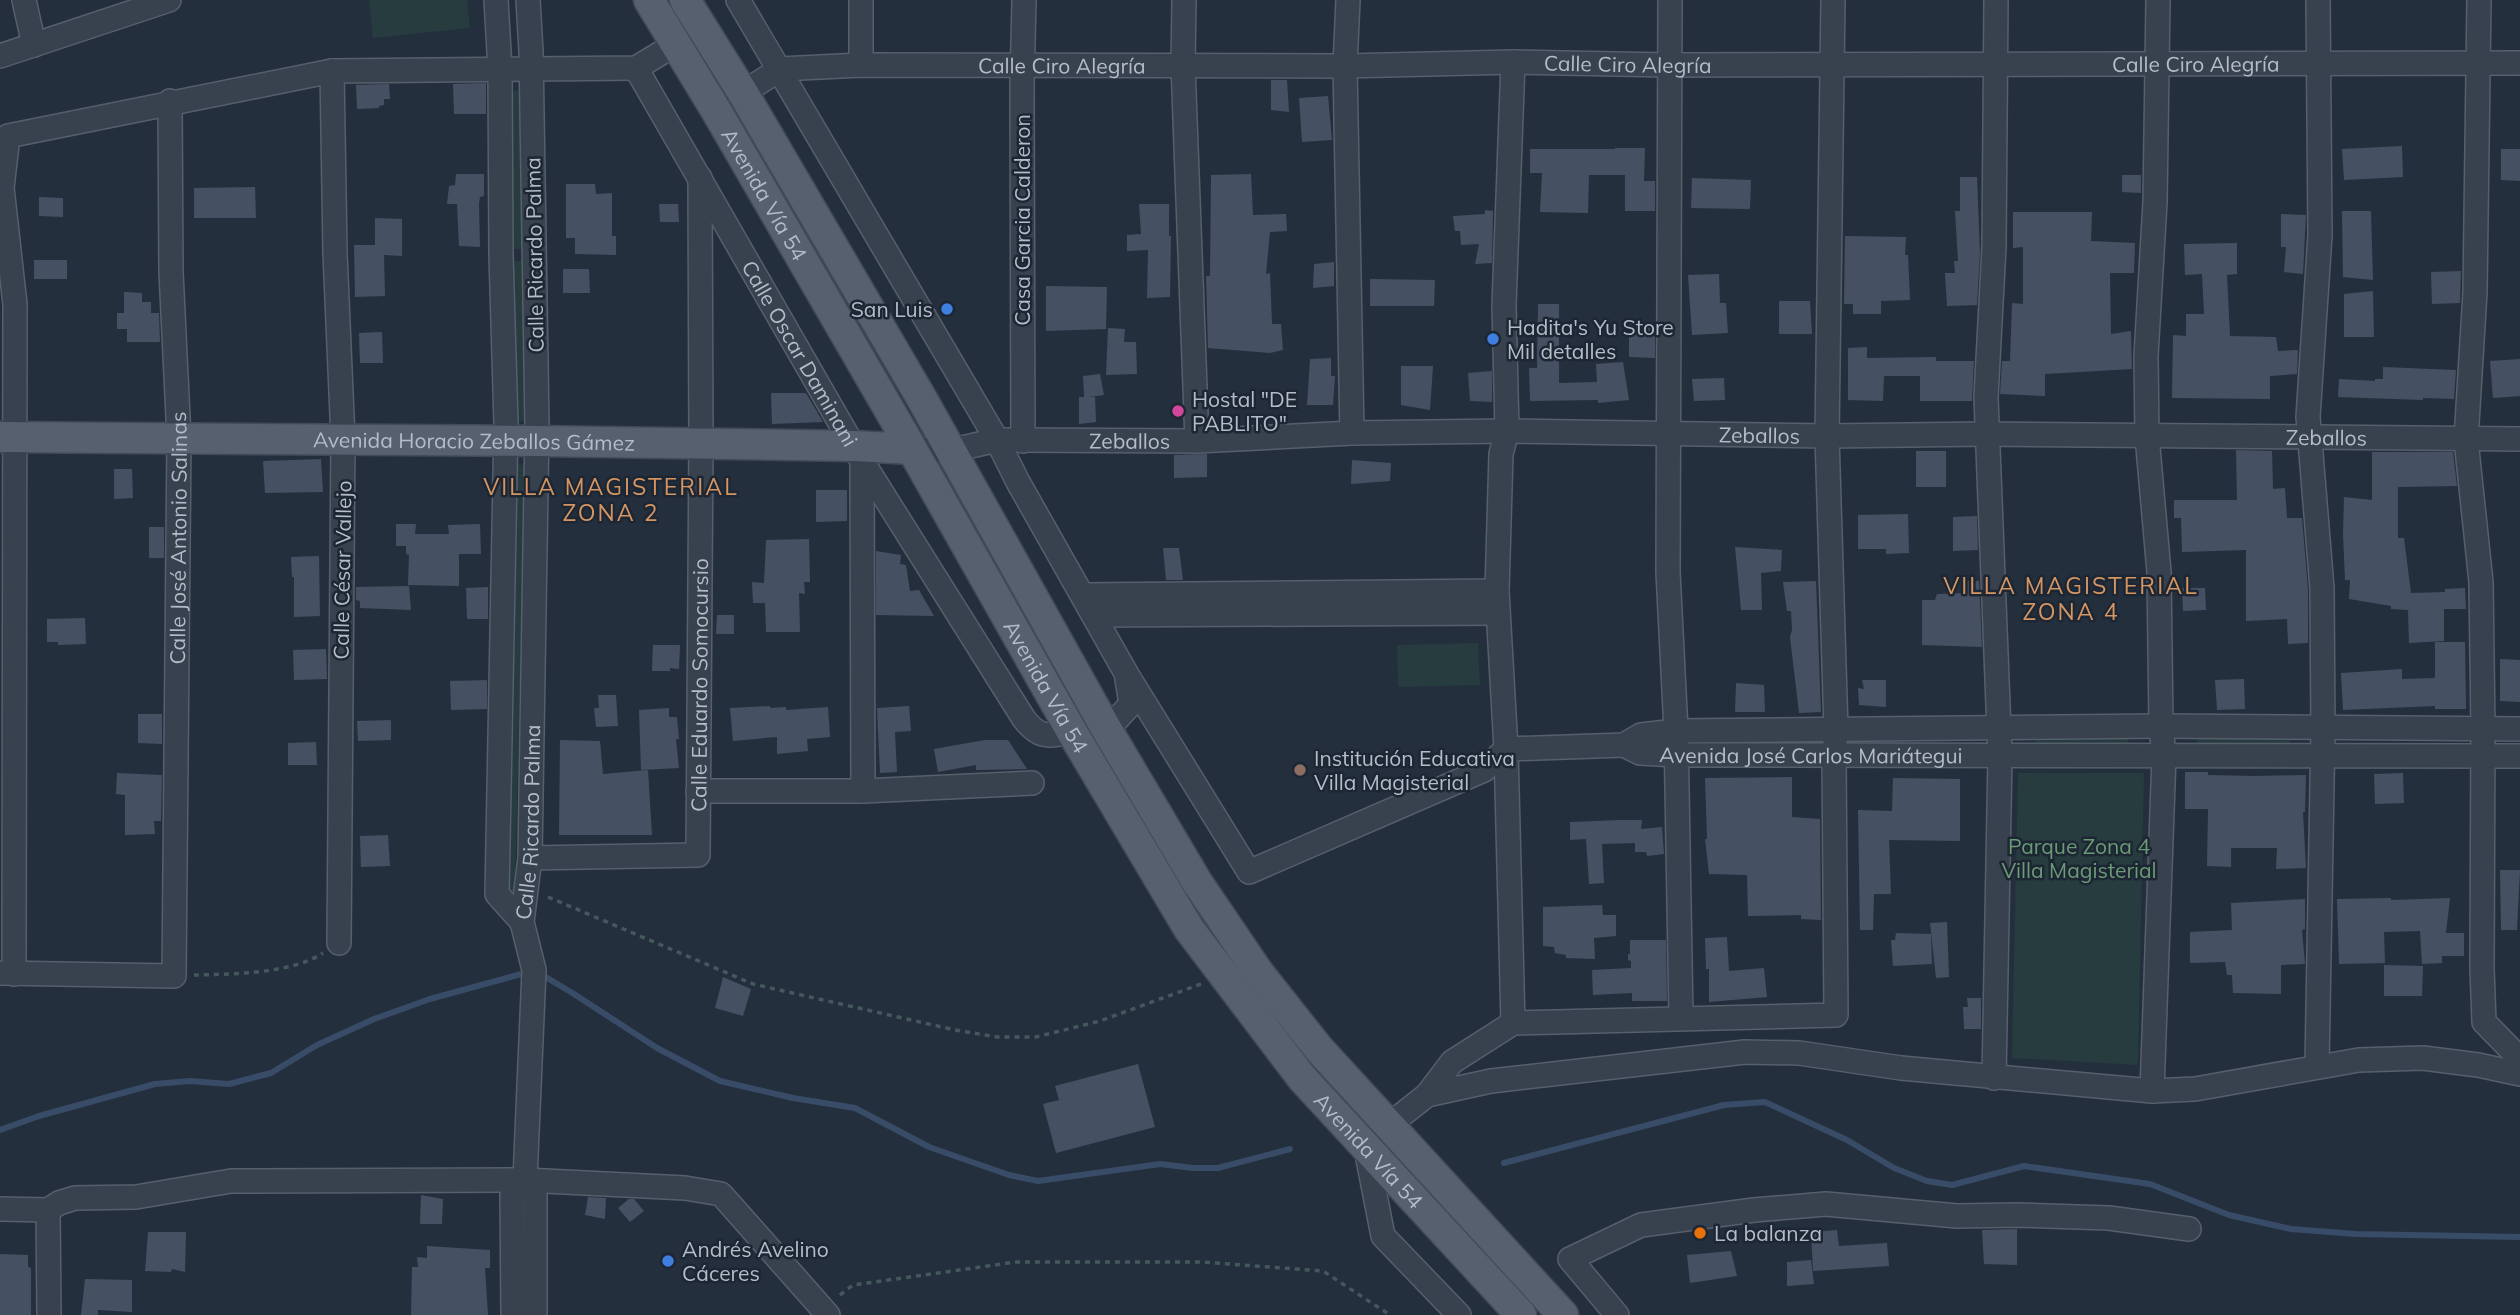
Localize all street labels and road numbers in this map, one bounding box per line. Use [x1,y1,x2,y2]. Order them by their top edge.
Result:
street label: Calle Ciro Alegría [1544,50,1712,78]
street label: Calle Ciro Alegría [2112,51,2280,77]
street label: Calle Ciro Alegría [978,52,1146,79]
street label: Casa Garcia Calderon [1009,114,1035,326]
street label: Avenida Vía 54 [716,124,813,265]
street label: Calle Ricardo Palma [519,157,549,353]
street label: Calle Oscar Daminani [736,256,864,451]
street label: Calle José Antonio Salinas [164,411,192,664]
street label: Zeballos [1719,421,1800,449]
street label: Zeballos [2286,424,2367,451]
street label: Avenida Horacio Zeballos Gámez [313,426,635,456]
street label: Zeballos [1089,427,1170,454]
street label: Calle César Vallejo [327,480,357,660]
street label: Calle Eduardo Somocursio [685,558,713,812]
street label: Avenida Vía 54 [998,615,1094,758]
street label: Calle Ricardo Palma [509,724,545,921]
street label: Avenida José Carlos Mariátegui [1659,741,1963,768]
street label: Avenida Vía 54 [1309,1087,1429,1214]

